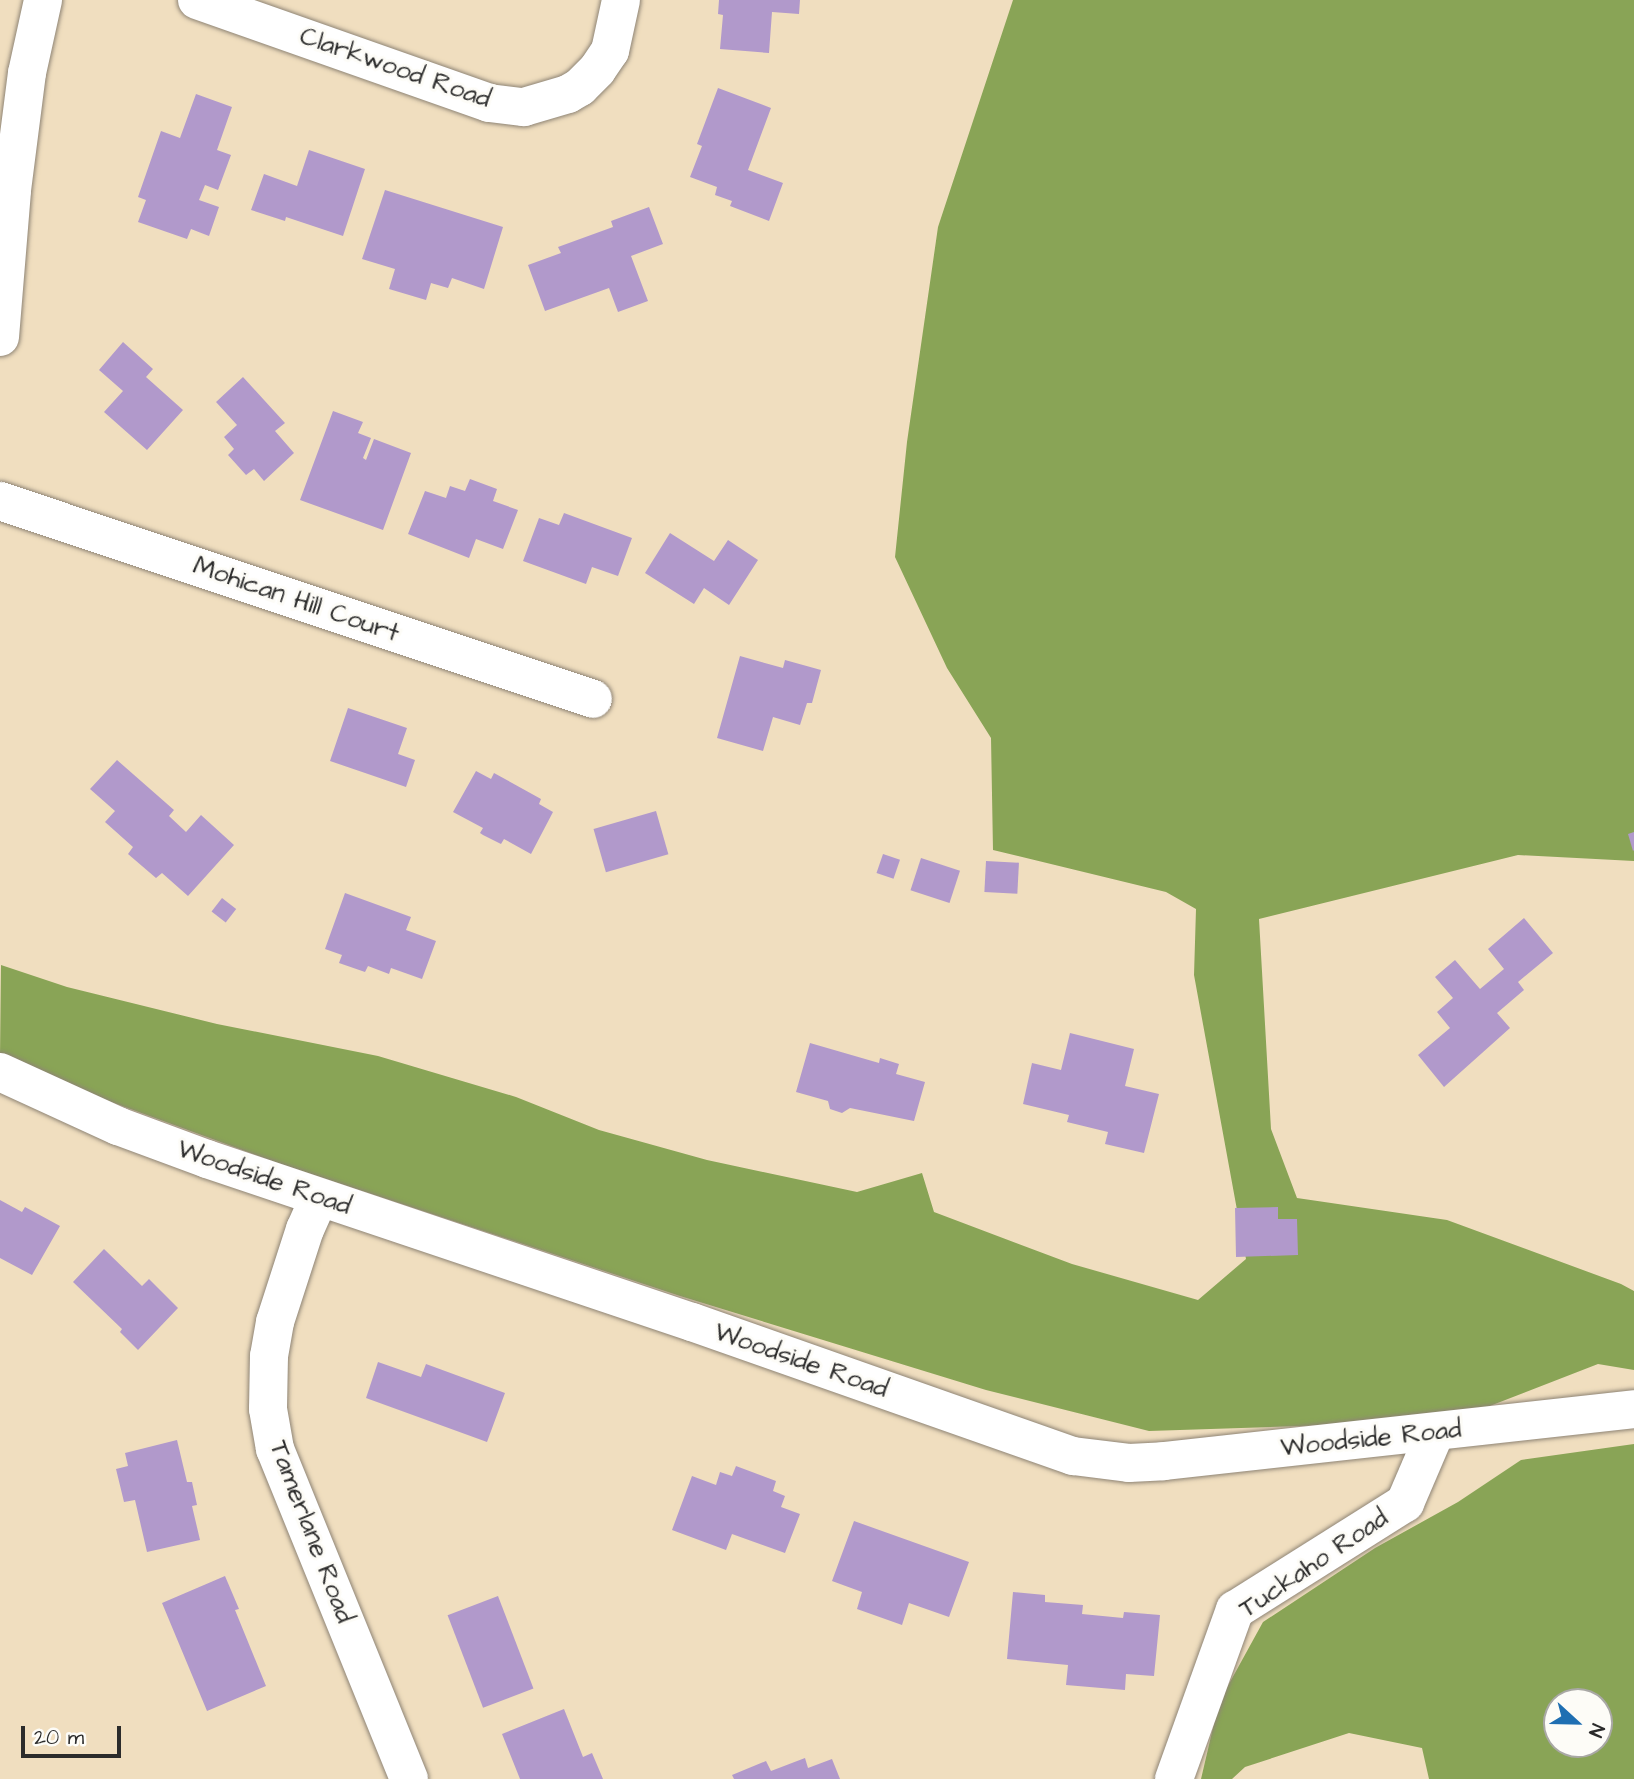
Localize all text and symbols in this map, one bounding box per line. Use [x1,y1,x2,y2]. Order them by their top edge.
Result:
street label: Clarkwood Road [295,21,495,115]
street label: Mohican Hill Court [189,550,403,650]
street label: Woodside Road [173,1134,355,1222]
street label: Woodside Road [710,1317,892,1405]
street label: Woodside Road [1279,1414,1463,1464]
street label: Tamerlane Road [262,1437,360,1627]
street label: Tuckaho Road [1234,1503,1394,1625]
north arrow [1543,1688,1613,1758]
scale bar [24,1712,124,1756]
text: N [1581,1720,1611,1741]
text: 20 m [34,1723,84,1752]

